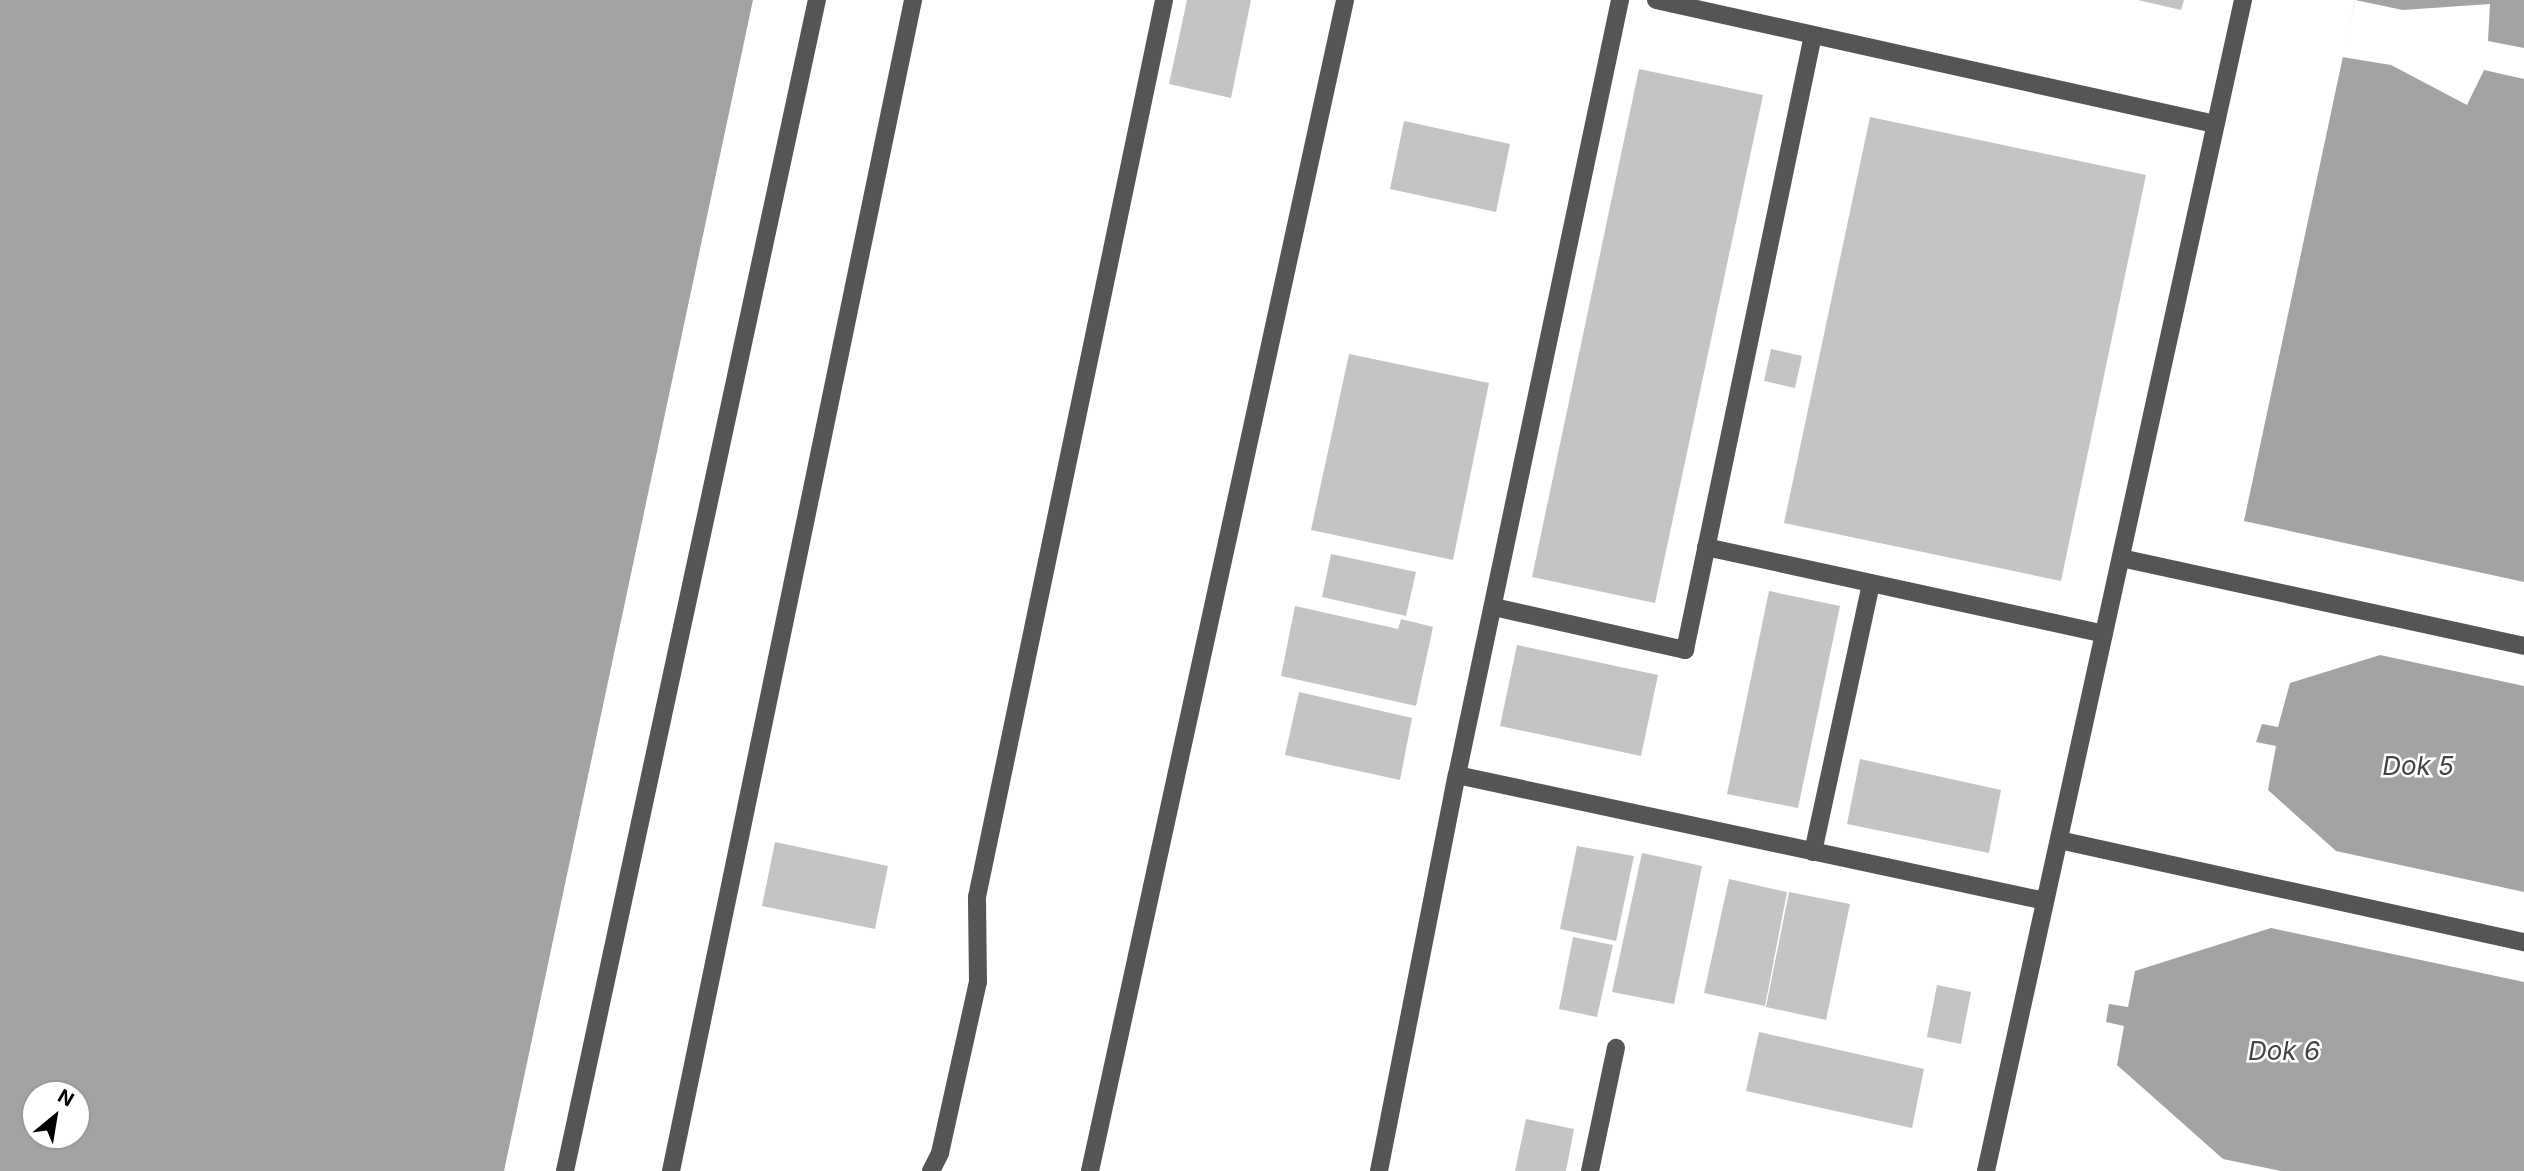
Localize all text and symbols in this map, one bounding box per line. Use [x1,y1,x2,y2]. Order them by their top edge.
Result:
water label: Dok 5 [2382,750,2454,782]
water label: Dok 6 [2248,1035,2320,1067]
north arrow [21,1080,91,1150]
text: N [54,1085,78,1112]

